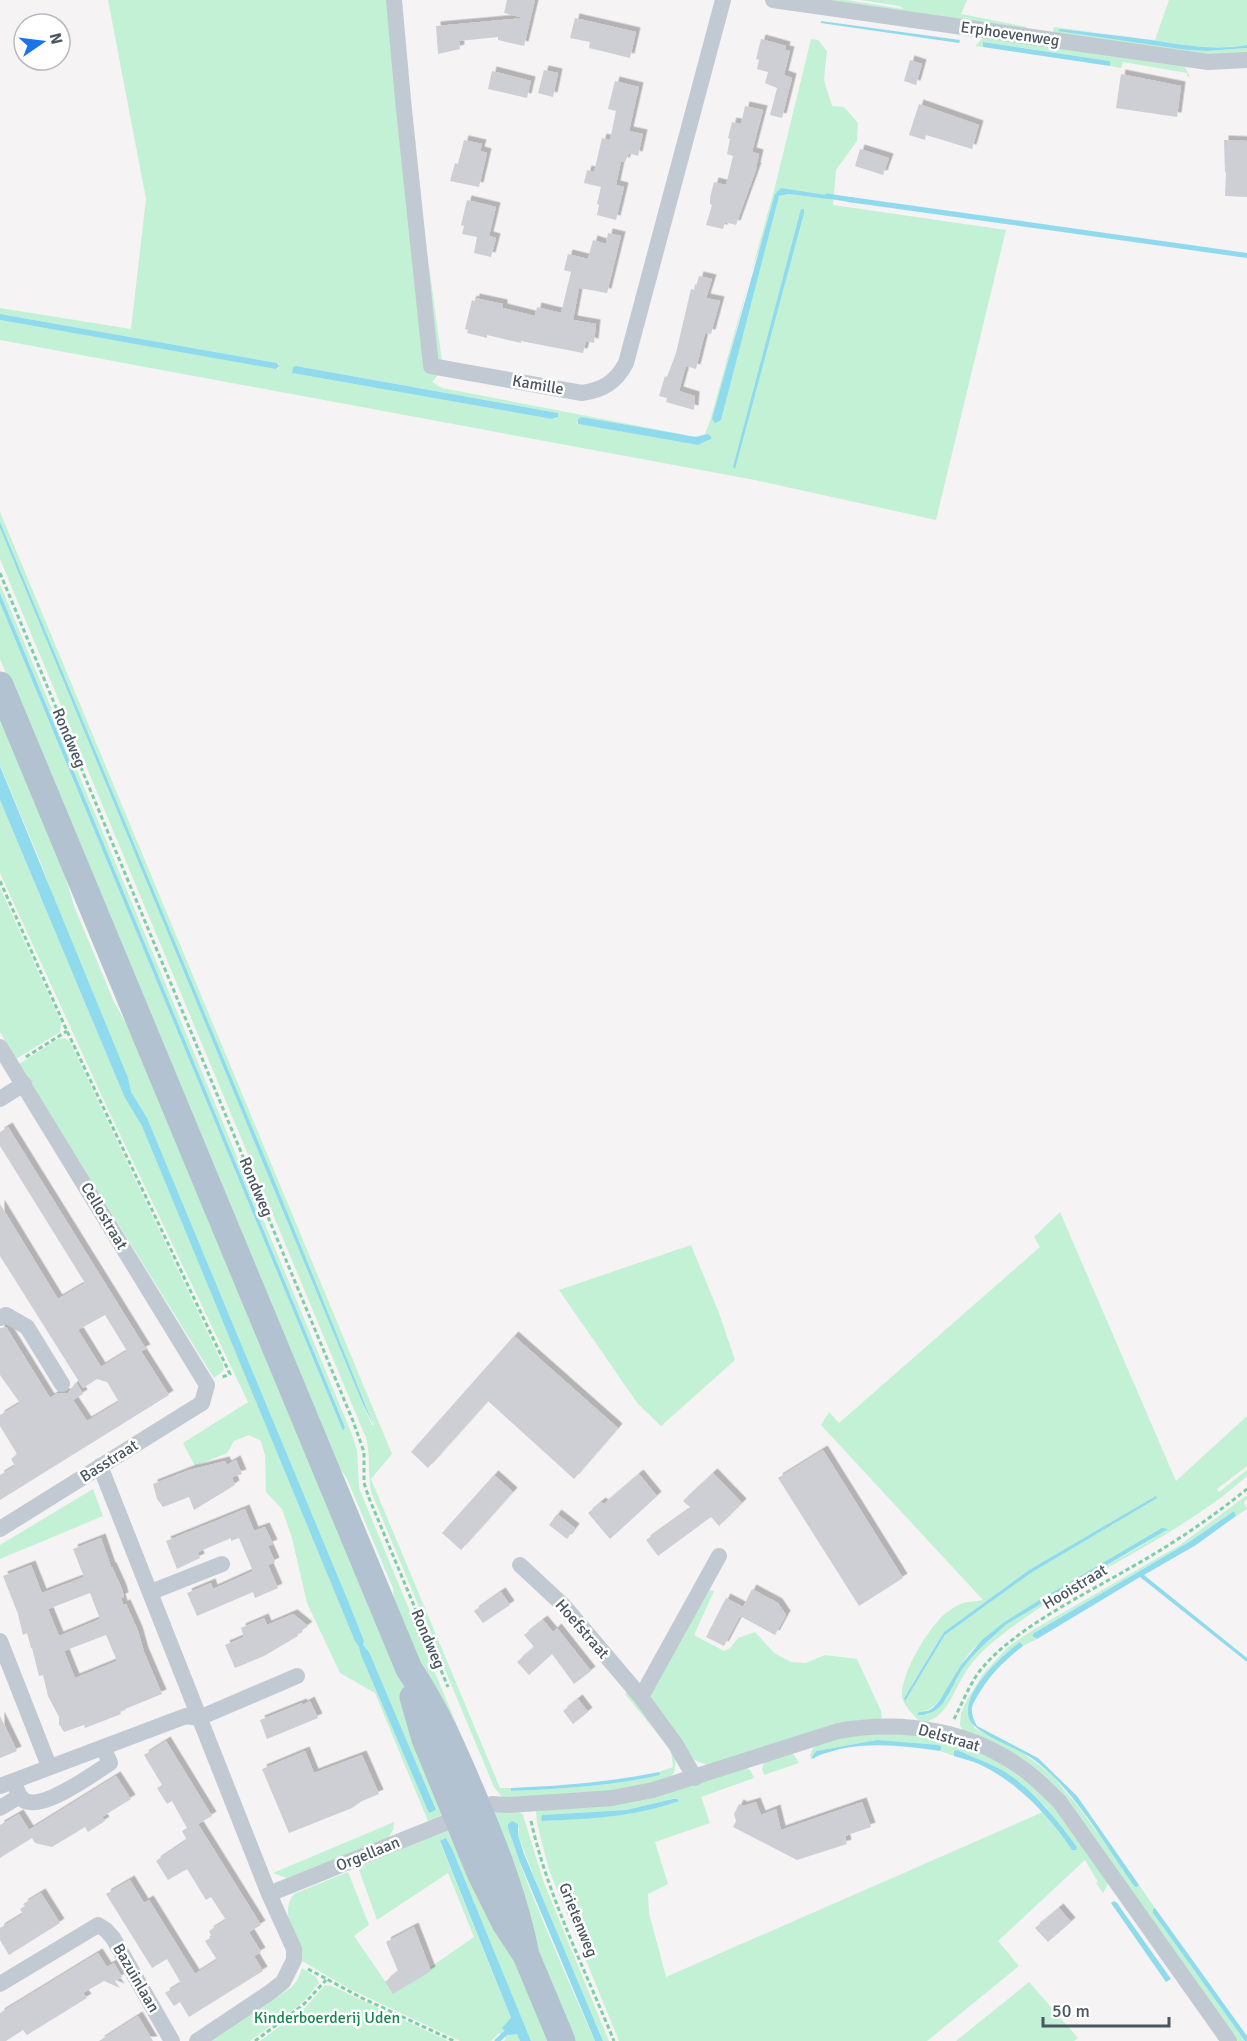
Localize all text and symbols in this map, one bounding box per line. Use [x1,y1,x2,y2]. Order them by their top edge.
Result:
north arrow [12,12,72,72]
street label: Erphoevenweg [959,17,1061,51]
text: N [45,31,67,46]
street label: Kamille [511,371,565,399]
street label: Rondweg [48,705,90,771]
street label: Rondweg [235,1154,277,1220]
street label: Cellostraat [76,1179,132,1254]
street label: Basstraat [76,1435,142,1487]
street label: Hooistraat [1039,1560,1111,1614]
street label: Hoefstraat [551,1595,614,1663]
street label: Rondweg [407,1606,449,1672]
street label: Delstraat [916,1720,982,1756]
street label: Orgellaan [333,1832,403,1876]
street label: Grietenweg [554,1880,602,1960]
street label: Bazuinlaan [108,1940,164,2016]
scale bar [1043,1990,1169,2028]
text: 50 m [1052,2000,1090,2022]
park label: Kinderboerderij Uden [254,2008,400,2028]

